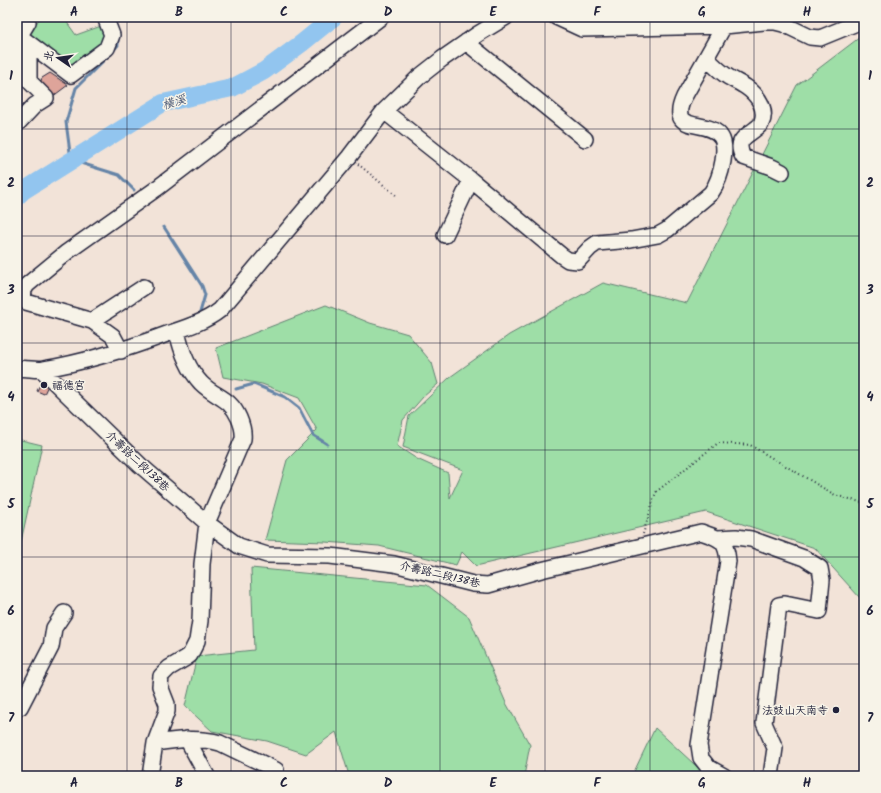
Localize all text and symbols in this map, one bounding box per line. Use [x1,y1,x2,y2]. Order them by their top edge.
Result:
text: A [70,2,78,23]
text: B [175,2,183,23]
text: C [280,2,288,23]
text: D [384,2,393,23]
text: E [489,2,497,23]
text: F [593,2,601,23]
text: G [698,2,706,23]
text: H [803,2,812,23]
north arrow [38,38,78,78]
text: 北 [39,49,59,63]
text: 1 [9,66,13,87]
text: 1 [868,66,872,87]
water label: 橫溪 [160,90,189,115]
text: 2 [7,173,15,194]
text: 2 [866,173,874,194]
text: 3 [6,280,15,301]
text: 3 [865,280,874,301]
place label: 福德宮 [52,377,85,395]
marker: 福德宮 [39,380,49,390]
text: 4 [7,387,15,408]
text: 4 [866,387,874,408]
street label: 介壽路二段138巷 [101,427,174,496]
text: 5 [7,494,16,515]
text: 5 [866,494,875,515]
street label: 介壽路二段138巷 [398,557,482,593]
text: 6 [7,601,15,622]
text: 6 [866,601,874,622]
place label: 法鼓山天南寺 [762,702,828,720]
marker: 法鼓山天南寺 [831,705,841,715]
text: 7 [8,708,15,729]
text: 7 [867,708,874,729]
text: A [70,773,78,793]
text: B [175,773,183,793]
text: C [280,773,288,793]
text: D [384,773,393,793]
text: E [489,773,497,793]
text: F [593,773,601,793]
text: G [698,773,706,793]
text: H [803,773,812,793]

